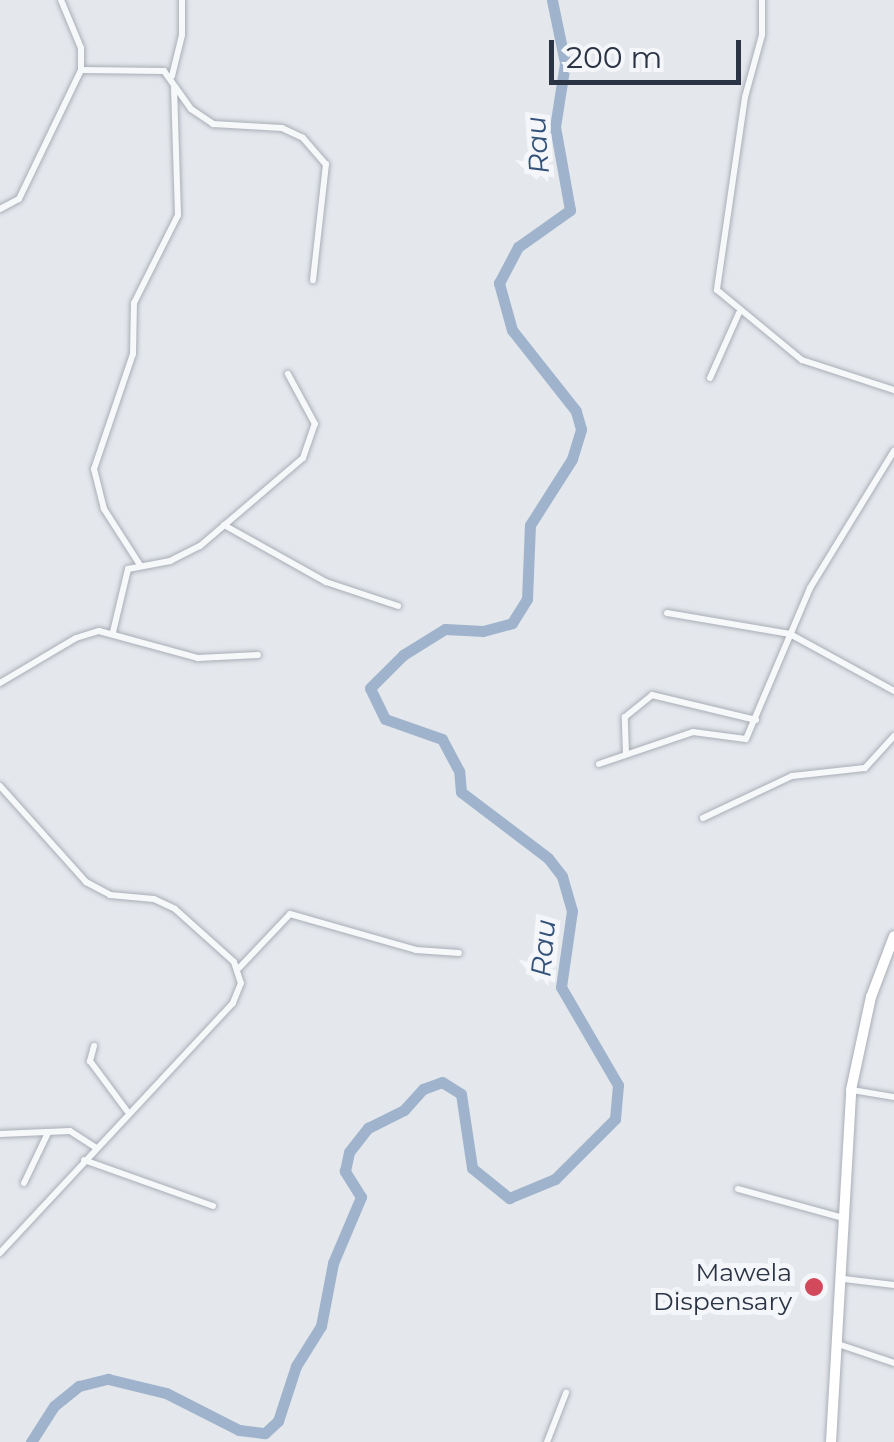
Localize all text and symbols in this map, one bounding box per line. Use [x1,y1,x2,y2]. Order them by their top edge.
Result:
scale bar [554,20,746,82]
text: 200 m [566,39,662,76]
water label: Rau [518,115,556,175]
water label: Rau [524,918,562,978]
place label: Mawela Dispensary [653,1258,792,1317]
marker: Mawela Dispensary [801,1274,827,1300]

